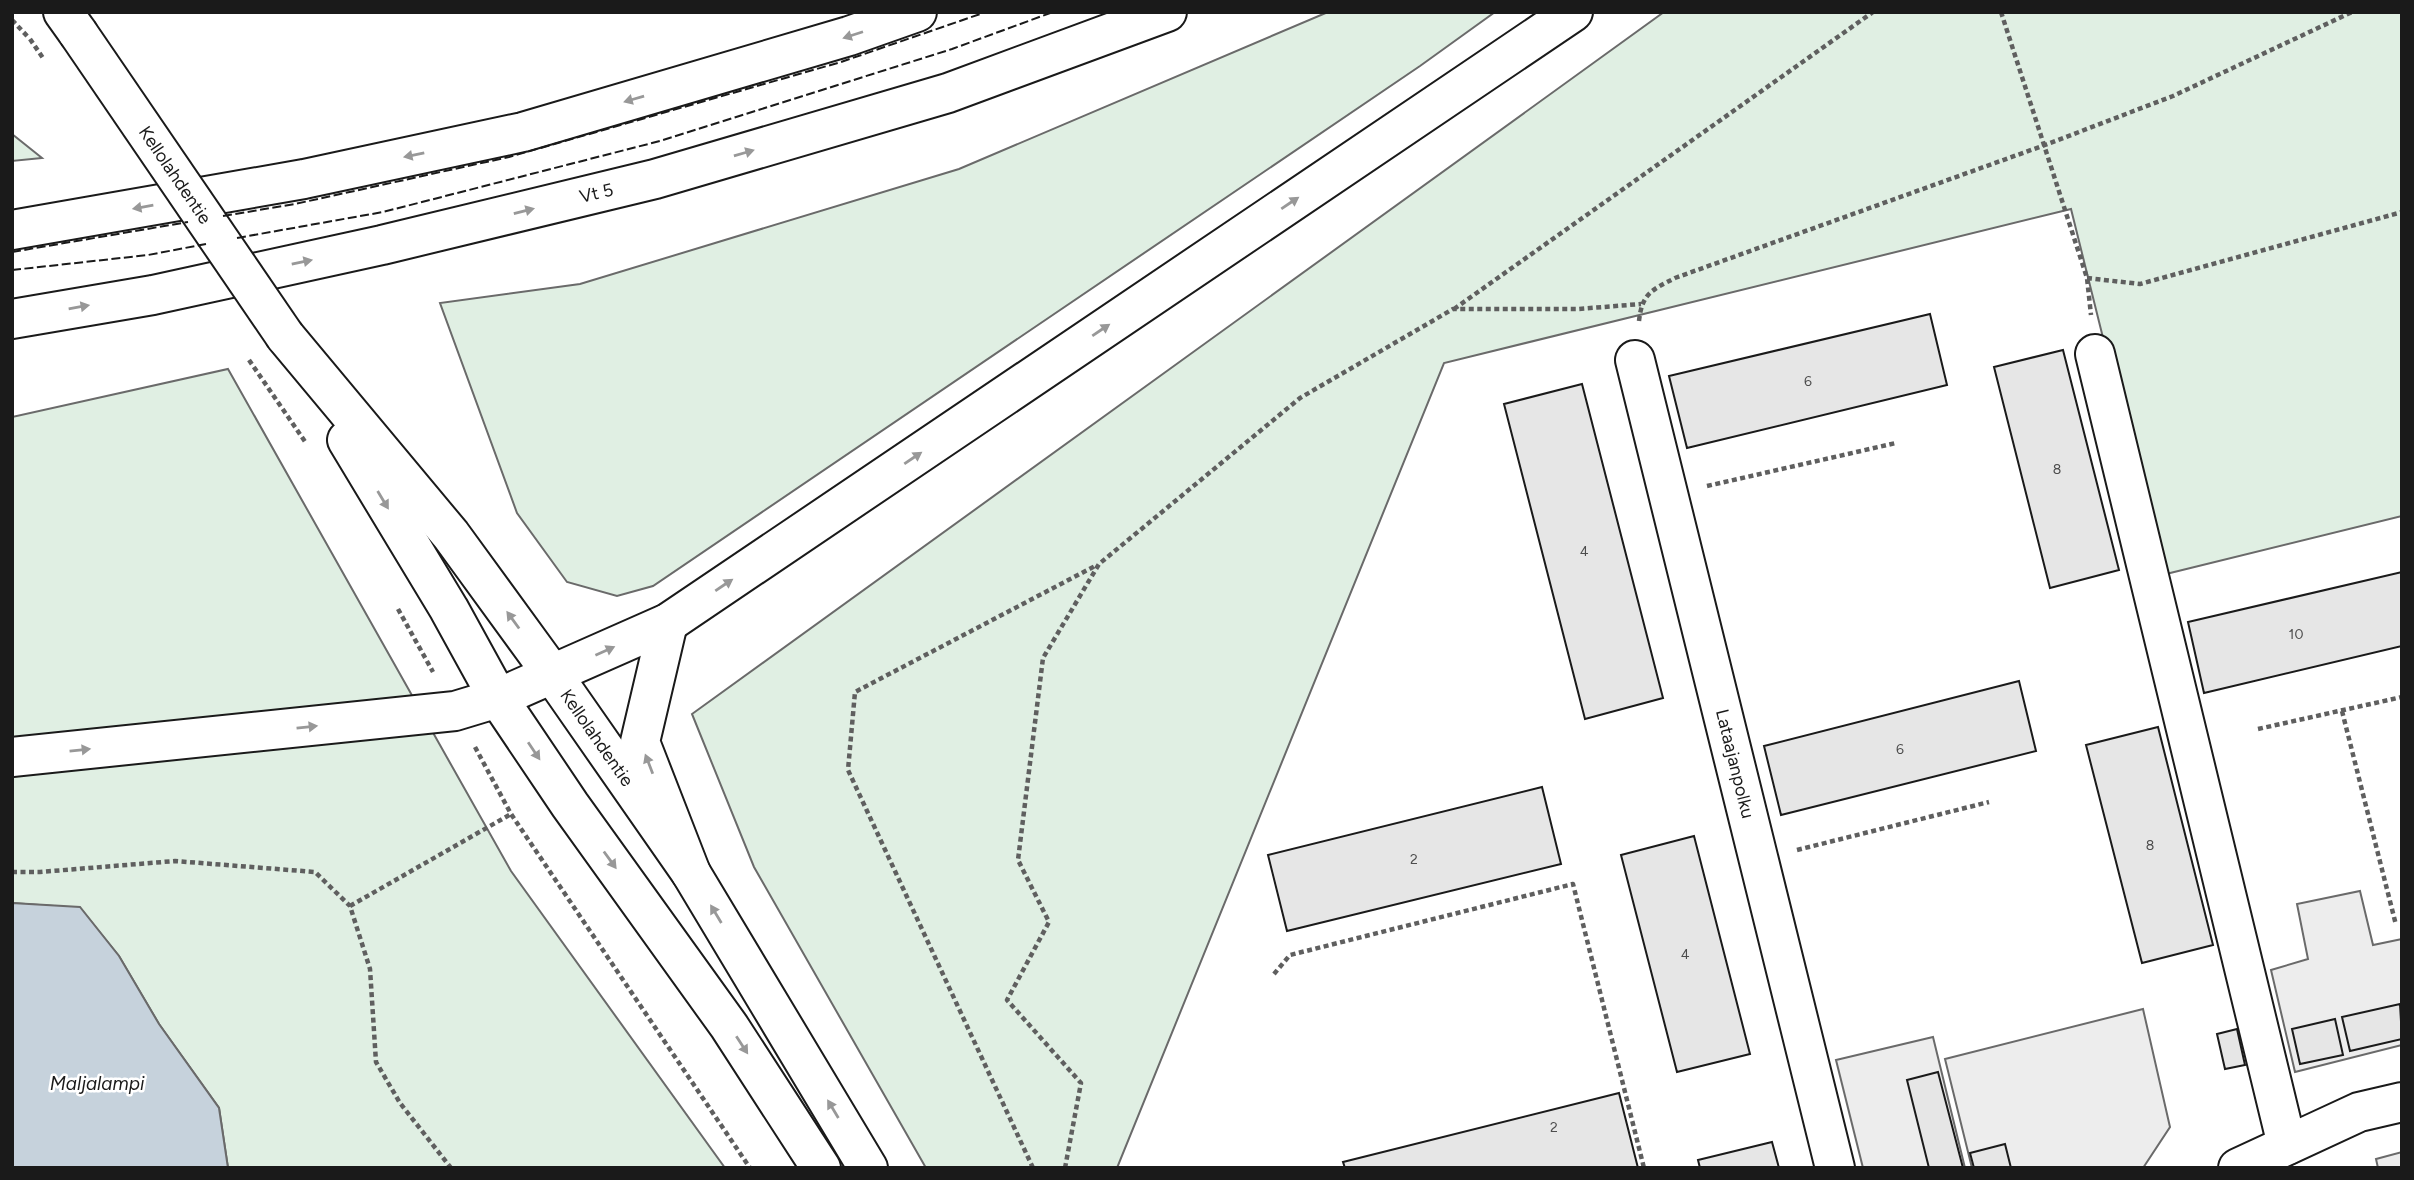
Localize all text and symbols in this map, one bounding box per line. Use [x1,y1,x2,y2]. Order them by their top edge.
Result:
one-way arrow [842,30,863,41]
one-way arrow [624,95,645,105]
street label: Kellolahdentie [134,122,216,228]
one-way arrow [734,148,755,158]
one-way arrow [403,150,425,161]
street label: Vt 5 [577,178,616,208]
one-way arrow [1281,196,1299,210]
one-way arrow [132,202,154,213]
one-way arrow [513,205,535,216]
one-way arrow [292,257,314,268]
one-way arrow [69,301,91,312]
one-way arrow [1092,324,1111,337]
house number: 6 [1804,373,1812,390]
one-way arrow [903,451,923,464]
house number: 8 [2053,461,2061,478]
one-way arrow [377,491,389,510]
house number: 4 [1580,543,1589,560]
one-way arrow [715,578,733,592]
one-way arrow [506,611,520,629]
house number: 10 [2289,626,2303,643]
one-way arrow [595,645,616,656]
street label: Kellolahdentie [555,685,638,791]
street label: Lataajanpolku [1711,707,1759,821]
one-way arrow [296,722,318,733]
house number: 6 [1896,741,1904,758]
one-way arrow [527,742,540,761]
one-way arrow [69,744,91,755]
one-way arrow [643,753,654,774]
house number: 8 [2146,837,2154,854]
one-way arrow [602,851,616,869]
house number: 2 [1410,851,1418,868]
one-way arrow [710,905,722,924]
house number: 4 [1681,946,1690,963]
one-way arrow [735,1036,748,1055]
water label: Maljalampi [50,1072,145,1095]
one-way arrow [827,1100,839,1119]
house number: 2 [1550,1119,1558,1136]

